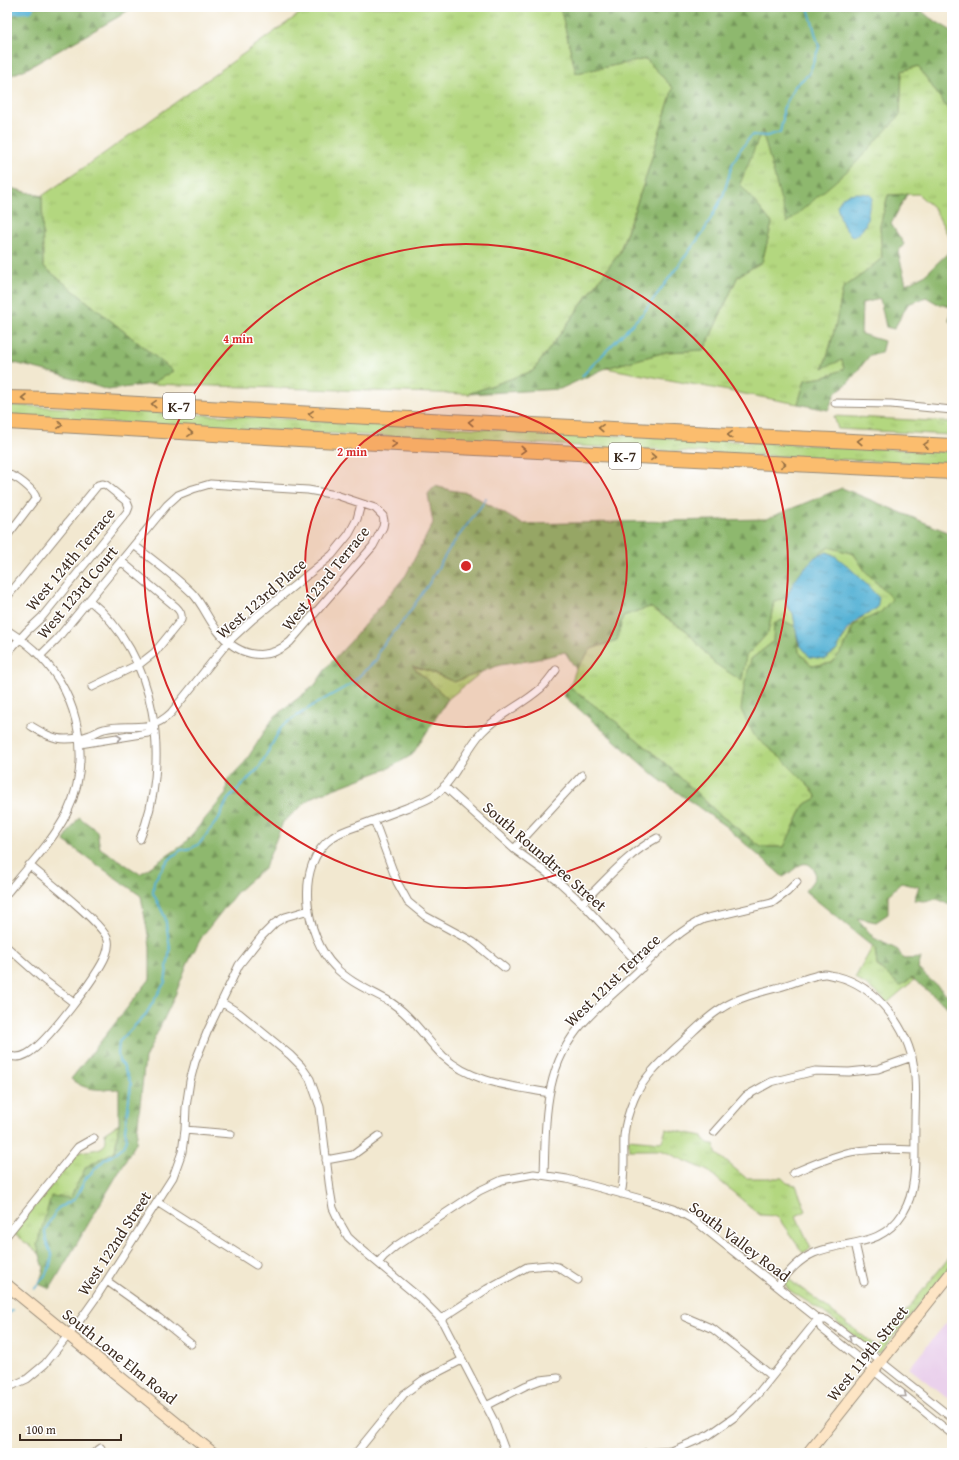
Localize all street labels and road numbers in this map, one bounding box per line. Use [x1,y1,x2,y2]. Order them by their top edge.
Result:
road number: K-7 [163,393,195,419]
road number: K-7 [609,443,641,469]
street label: West 124th Terrace [20,502,120,616]
street label: West 123rd Terrace [275,520,375,636]
street label: West 123rd Court [31,540,123,644]
street label: West 123rd Place [211,552,311,644]
street label: South Roundtree Street [478,795,613,917]
street label: West 121st Terrace [558,928,666,1032]
street label: West 122nd Street [71,1186,157,1300]
street label: South Valley Road [684,1195,796,1287]
street label: West 119th Street [821,1299,914,1406]
street label: South Lone Elm Road [57,1302,183,1410]

